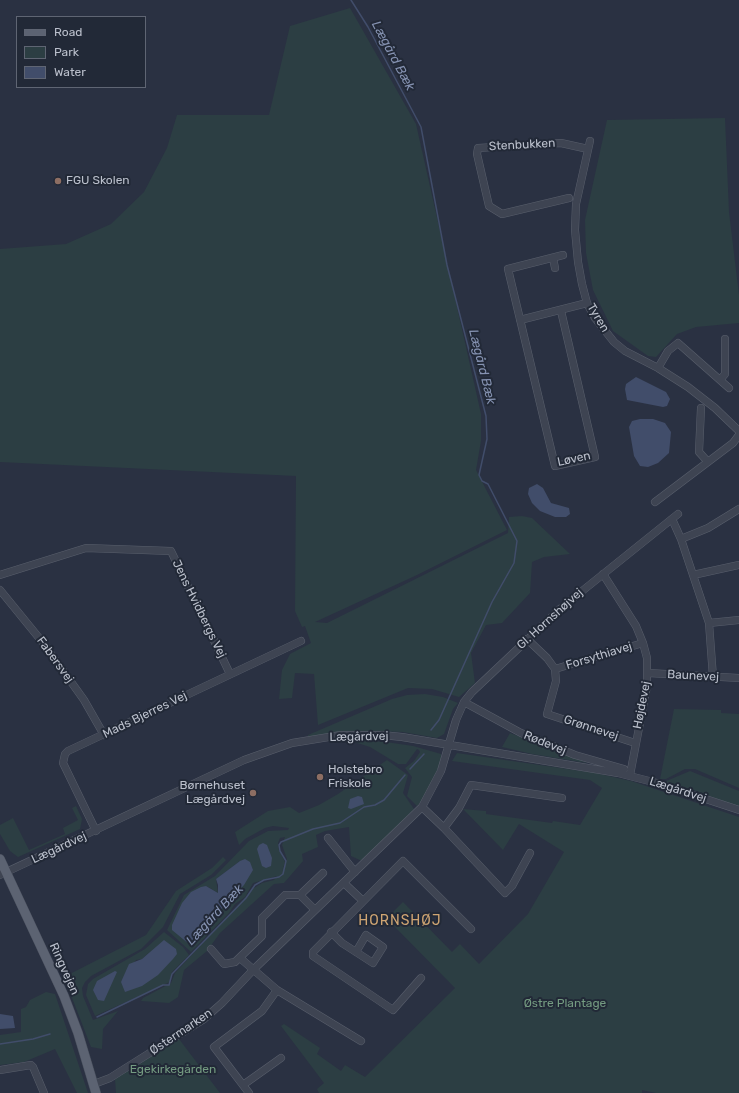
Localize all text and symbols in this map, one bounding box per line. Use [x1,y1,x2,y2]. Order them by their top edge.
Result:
legend [16,16,146,88]
water label: Lægård Bæk [368,18,418,94]
text: Road [54,25,82,39]
text: Park [54,45,79,59]
text: Water [54,65,86,79]
street label: Stenbukken [488,136,556,154]
place label: FGU Skolen [66,174,130,188]
marker: FGU Skolen [53,176,63,186]
street label: Tyren [584,301,612,335]
water label: Lægård Bæk [465,328,499,406]
street label: Løven [556,448,592,470]
street label: Jens Hvidbergs Vej [169,558,229,660]
street label: Gl. Hornshøjvej [514,586,586,652]
street label: Fabersvej [33,634,77,686]
street label: Forsythiavej [564,639,634,673]
street label: Baunevej [667,667,719,685]
street label: Højdevej [630,680,654,730]
street label: Mads Bjerres Vej [101,688,189,742]
street label: Grønnevej [562,712,620,744]
street label: Rødevej [522,728,568,758]
street label: Lægårdvej [329,729,389,745]
place label: Holstebro Friskole [328,763,382,791]
marker: Holstebro Friskole [315,772,325,782]
street label: Lægårdvej [648,774,708,806]
place label: Børnehuset Lægårdvej [180,779,245,807]
marker: Børnehuset Lægårdvej [248,788,258,798]
street label: Lægårdvej [29,829,89,867]
water label: Lægård Bæk [183,882,247,948]
district label: HORNSHØJ [358,913,442,929]
street label: Ringvejen [46,941,82,997]
park label: Østre Plantage [524,997,606,1011]
street label: Østermarken [147,1006,215,1058]
park label: Egekirkegården [130,1063,216,1077]

